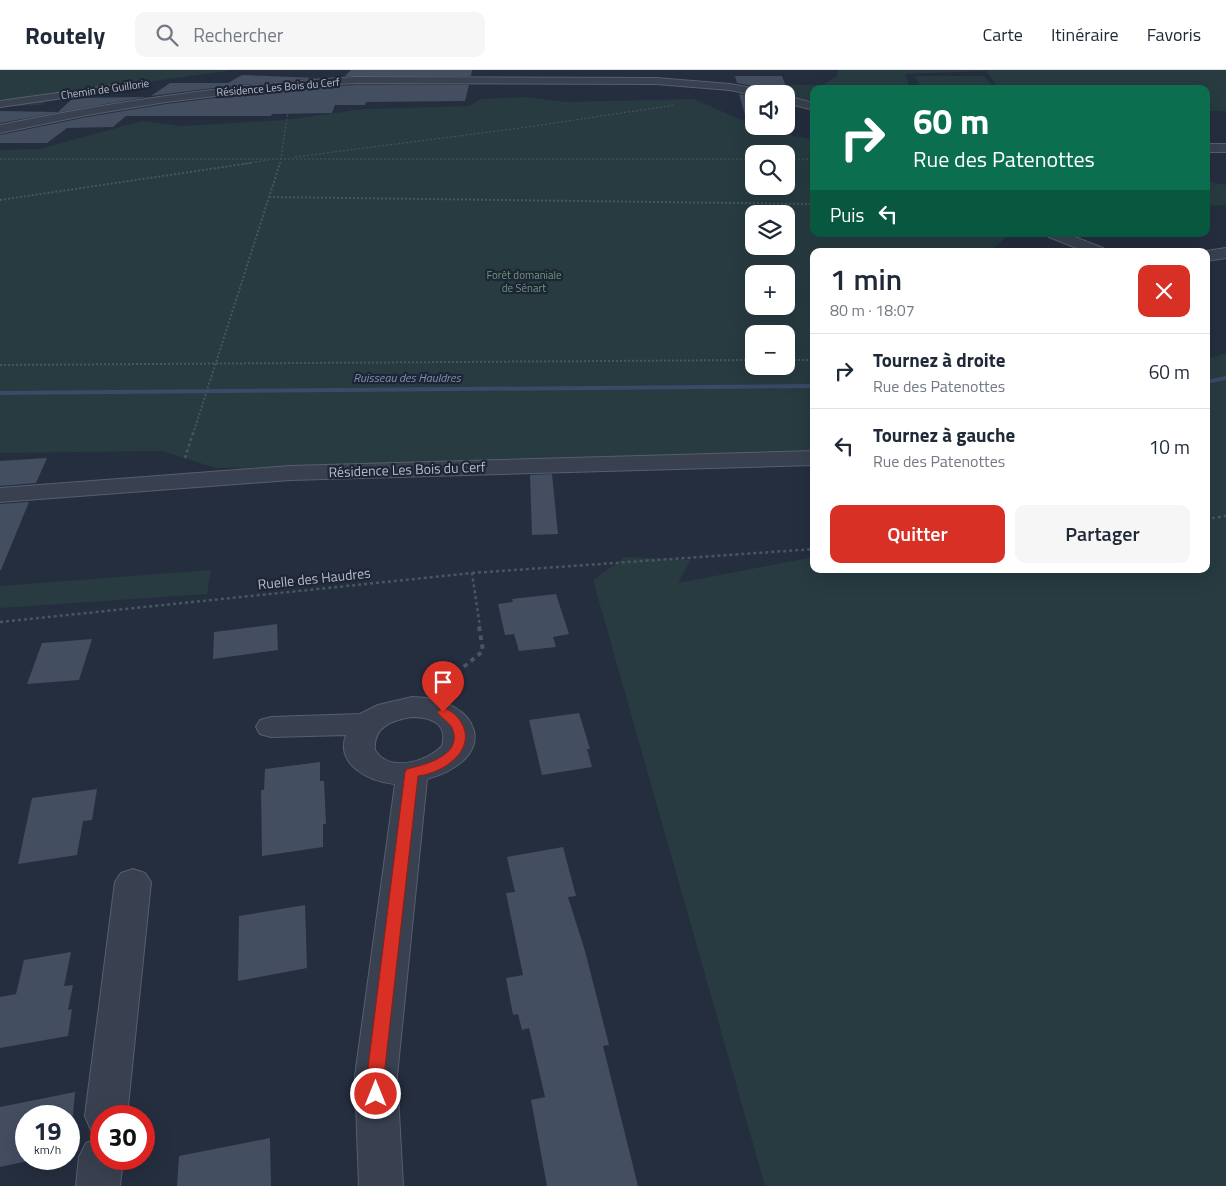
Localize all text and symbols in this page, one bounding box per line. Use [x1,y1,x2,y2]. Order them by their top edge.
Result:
search box [135,12,485,57]
text: Routely [25,17,105,53]
text: Rechercher [193,20,283,49]
icon: search [153,21,181,49]
text: Carte [982,21,1023,48]
text: Itinéraire [1051,21,1119,48]
text: Favoris [1147,21,1201,48]
street label: Résidence Les Bois du Cerf [216,74,341,100]
street label: Chemin de Guillorie [60,75,151,103]
map controls [745,85,795,375]
button: sound [745,85,795,135]
text: 60 m [913,94,989,148]
icon: right [830,105,895,170]
text: Rue des Patenottes [913,142,1095,176]
button: search [745,145,795,195]
text: Puis [830,200,864,229]
icon: left [874,200,902,228]
button: layers [745,205,795,255]
text: 1 min [830,256,902,302]
button: + [745,265,795,315]
button: close [1138,265,1190,317]
park label: Forêt domaniale de Sénart [486,267,562,296]
text: 80 m · 18:07 [830,298,915,322]
button: − [745,325,795,375]
text: Tournez à droite [873,345,1005,374]
icon: right [830,357,858,385]
text: 60 m [1149,357,1190,386]
water label: Ruisseau des Hauldres [353,368,462,387]
text: Rue des Patenottes [873,374,1005,398]
text: Tournez à gauche [873,420,1015,449]
icon: left [830,432,858,460]
text: 10 m [1149,432,1190,461]
text: Rue des Patenottes [873,449,1005,473]
street label: Résidence Les Bois du Cerf [328,456,486,482]
button: Quitter [830,505,1005,563]
button: Partager [1015,505,1190,563]
street label: Ruelle des Haudres [257,562,371,594]
pin [422,661,464,712]
icon: arrive [429,668,457,696]
position arrow [349,1067,401,1119]
speed limit sign: 30 [90,1105,155,1170]
text: 19 [33,1112,62,1150]
text: km/h [34,1140,61,1159]

